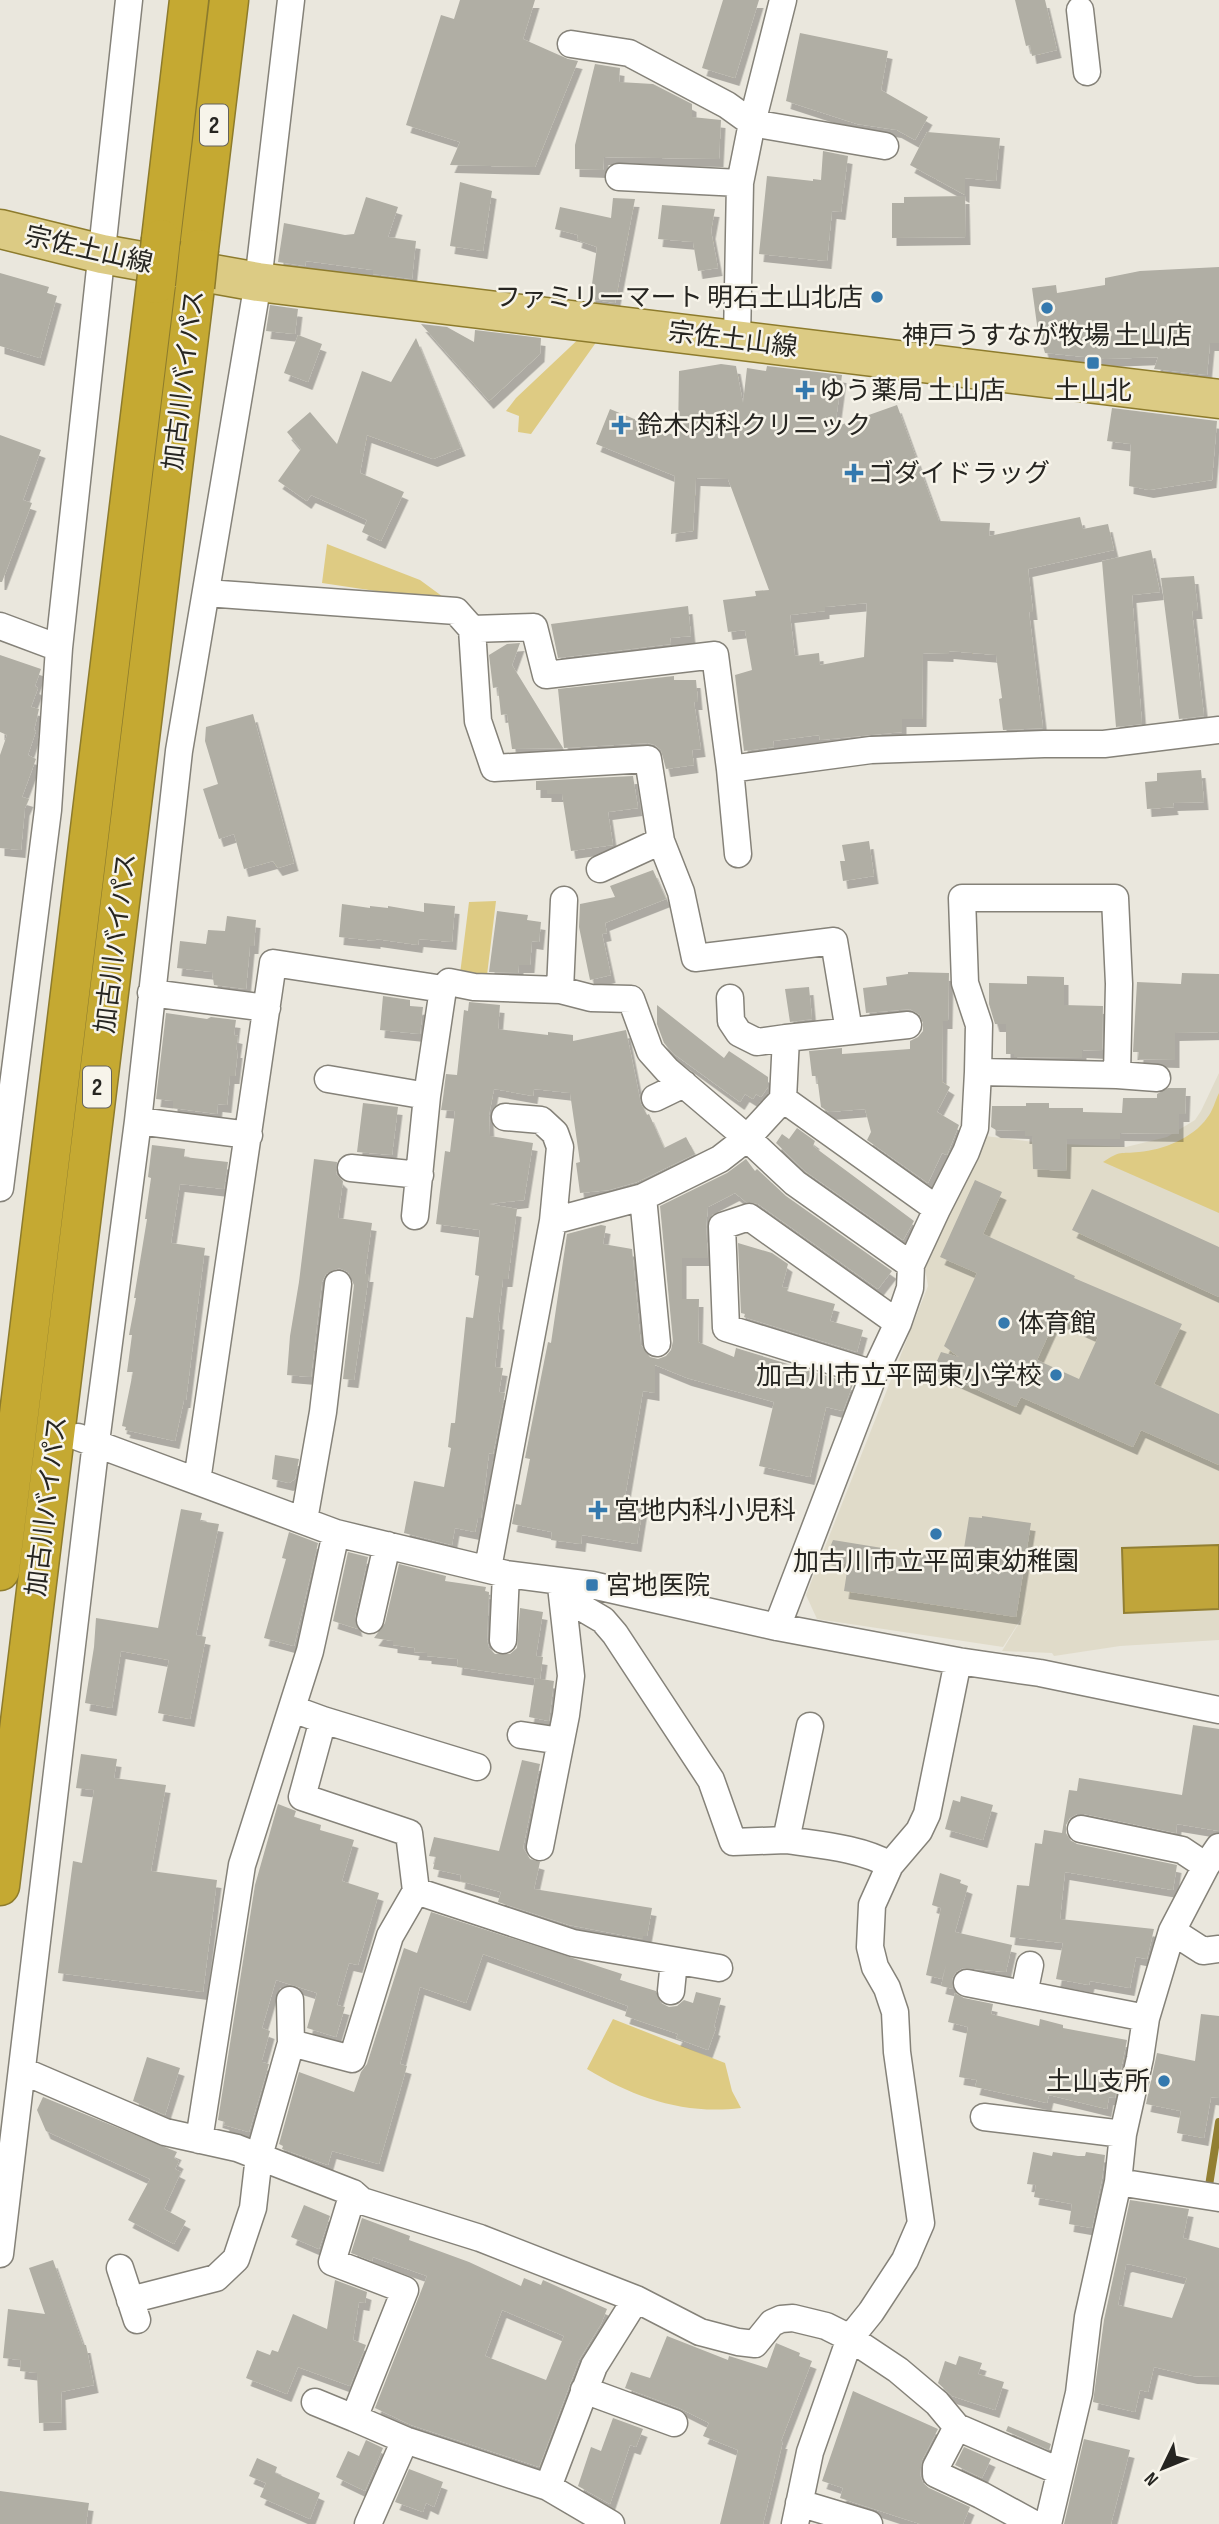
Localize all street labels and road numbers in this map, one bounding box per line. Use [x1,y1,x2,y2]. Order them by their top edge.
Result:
road number: 2 [200,104,228,146]
street label: 宗佐土山線 [22,221,155,280]
street label: 加古川バイパス [158,288,211,472]
street label: 宗佐土山線 [666,317,799,364]
street label: 加古川バイパス [90,851,143,1035]
road number: 2 [83,1066,111,1107]
street label: 加古川バイパス [21,1414,74,1598]

